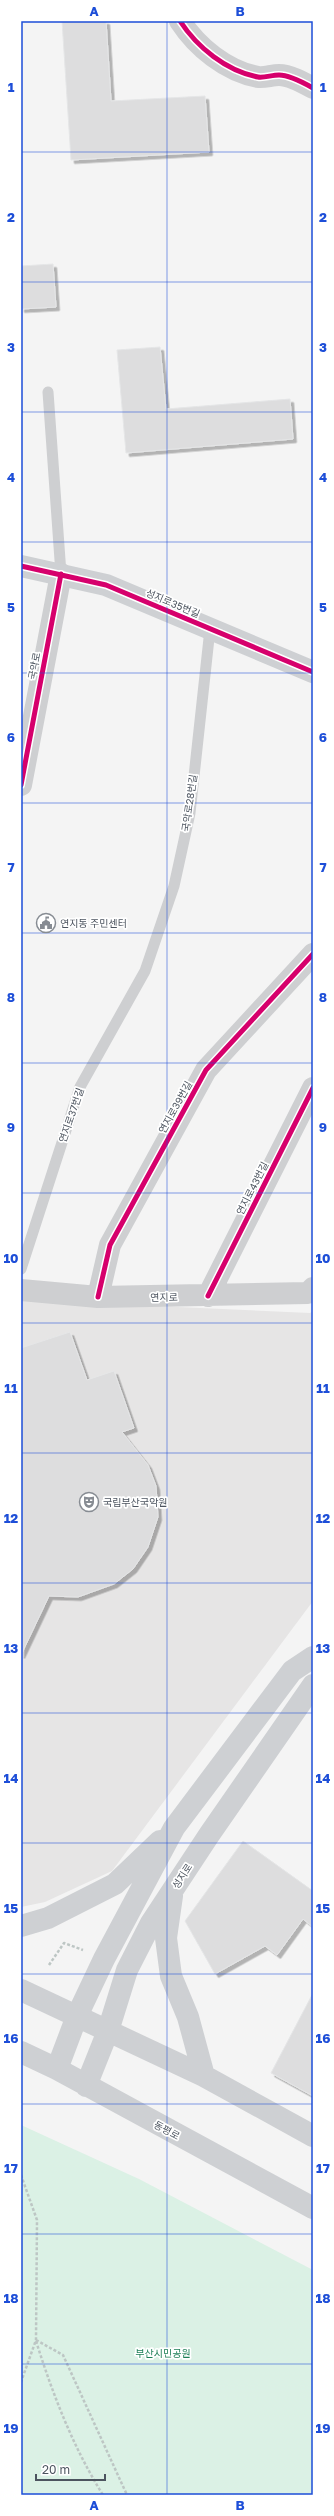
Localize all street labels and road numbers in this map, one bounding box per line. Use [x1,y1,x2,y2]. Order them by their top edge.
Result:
street label: 성지로35번길 [144,586,202,620]
street label: 국악로 [25,651,43,681]
street label: 국악로28번길 [179,773,199,833]
street label: 연지로39번길 [156,1079,194,1135]
street label: 연지로37번길 [56,1086,86,1144]
street label: 연지로43번길 [233,1159,271,1217]
street label: 연지로 [150,1291,178,1303]
street label: 성지로 [169,1861,195,1891]
street label: 동평로 [152,2118,182,2142]

